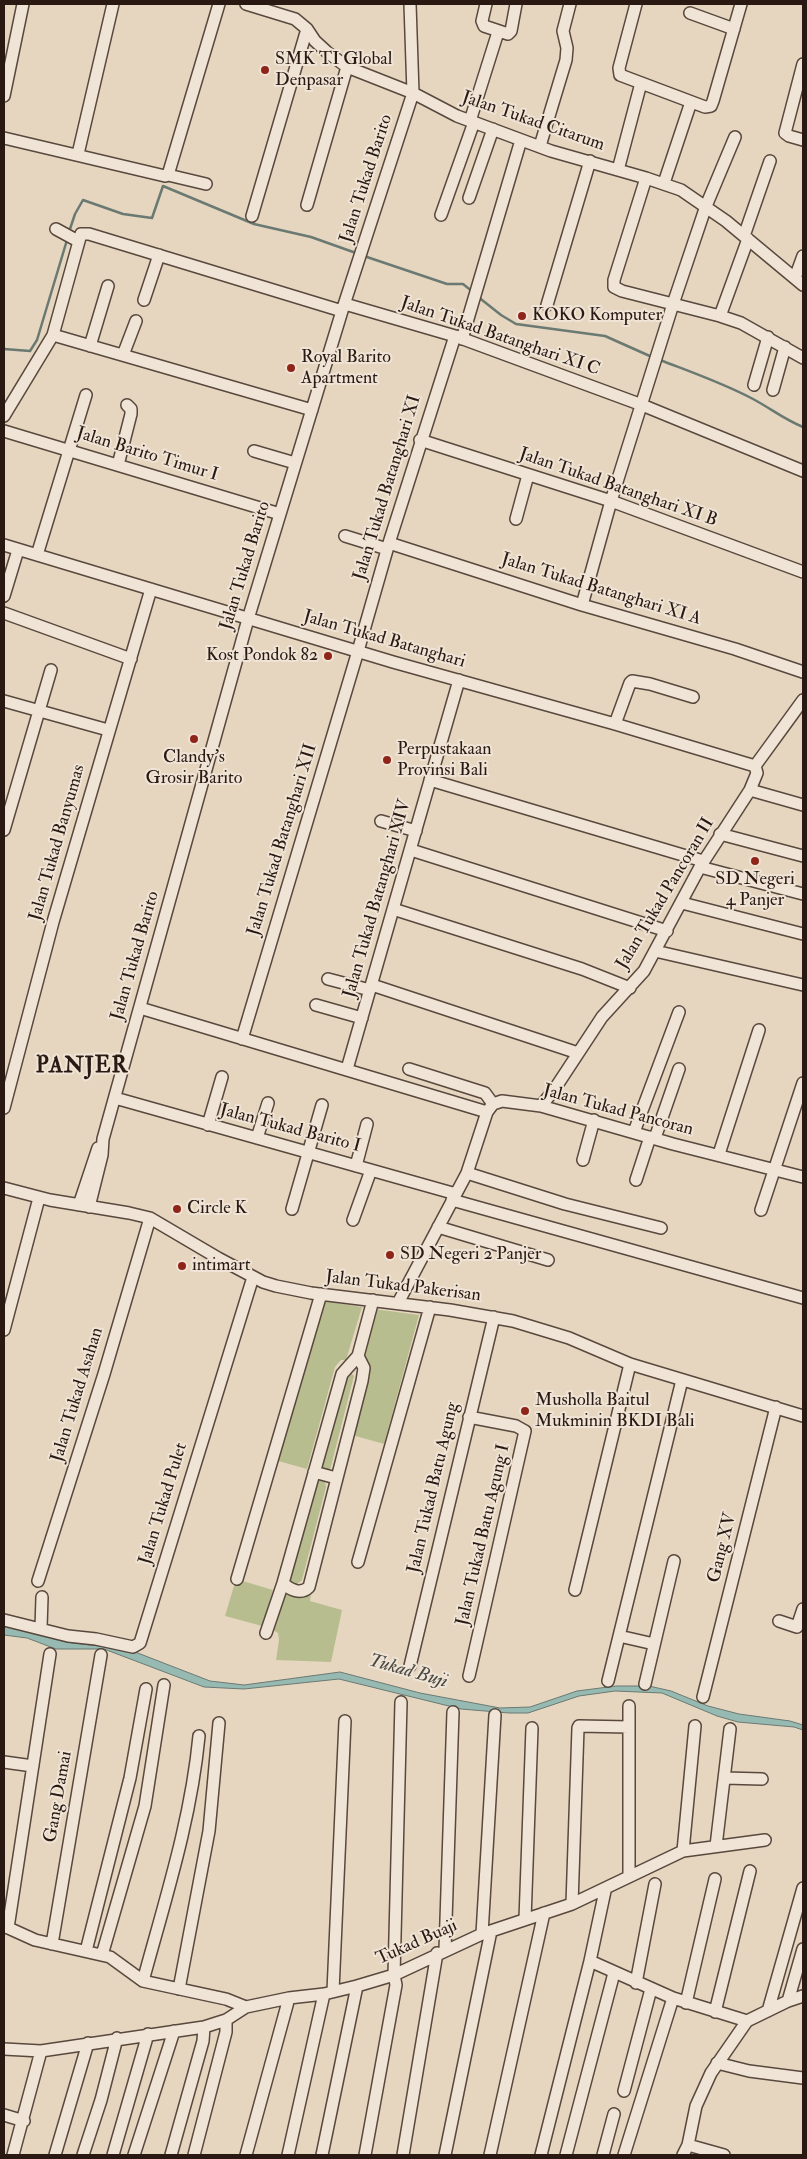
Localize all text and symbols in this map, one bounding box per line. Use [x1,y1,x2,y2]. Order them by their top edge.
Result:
place label: SMK TI Global Denpasar [275,49,392,92]
marker: SMK TI Global Denpasar [259,64,271,76]
street label: Jalan Tukad Citarum [459,87,607,157]
street label: Jalan Tukad Barito [336,112,398,246]
street label: Jalan Tukad Batanghari XI C [397,293,603,381]
place label: KOKO Komputer [532,305,662,327]
marker: KOKO Komputer [516,310,528,322]
place label: Royal Barito Apartment [301,347,391,389]
marker: Royal Barito Apartment [285,362,297,374]
street label: Jalan Tukad Batanghari XI [350,393,426,583]
street label: Jalan Barito Timur I [74,423,220,487]
street label: Jalan Tukad Batanghari XI B [516,444,720,532]
street label: Jalan Tukad Barito [216,499,276,633]
street label: Jalan Tukad Batanghari XI A [498,549,704,631]
street label: Jalan Tukad Batanghari [300,607,468,673]
place label: Kost Pondok 82 [206,645,318,667]
marker: Kost Pondok 82 [322,650,334,662]
marker: Clandy's Grosir Barito [188,733,200,745]
place label: Perpustakaan Provinsi Bali [397,739,492,782]
street label: Jalan Tukad Batanghari XII [243,741,323,939]
place label: Clandy's Grosir Barito [146,747,242,790]
marker: Perpustakaan Provinsi Bali [381,754,393,766]
street label: Jalan Tukad Banyumas [25,762,91,924]
street label: Jalan Tukad Batanghari XIV [339,797,417,1001]
street label: Jalan Tukad Pancoran II [612,814,720,974]
marker: SD Negeri 4 Panjer [749,855,761,867]
place label: SD Negeri 4 Panjer [715,869,795,912]
street label: Jalan Tukad Barito [107,889,165,1023]
district label: PANJER [35,1054,129,1080]
street label: Jalan Tukad Pancoran [541,1081,695,1141]
street label: Jalan Tukad Barito I [217,1100,363,1158]
place label: Circle K [187,1198,247,1220]
marker: Circle K [171,1203,183,1215]
place label: SD Negeri 2 Panjer [400,1244,541,1266]
marker: SD Negeri 2 Panjer [384,1249,396,1261]
place label: intimart [192,1255,250,1277]
marker: intimart [176,1260,188,1272]
street label: Jalan Tukad Pakerisan [324,1267,482,1307]
street label: Jalan Tukad Asahan [47,1325,109,1465]
place label: Musholla Baitul Mukminin BKDI Bali [535,1390,694,1432]
street label: Jalan Tukad Batu Agung [404,1400,464,1576]
marker: Musholla Baitul Mukminin BKDI Bali [519,1405,531,1417]
street label: Jalan Tukad Pulet [135,1440,193,1568]
street label: Jalan Tukad Batu Agung I [453,1442,515,1628]
street label: Gang XV [704,1511,742,1585]
water label: Tukad Buji [366,1650,450,1694]
street label: Gang Damai [40,1749,78,1845]
street label: Tukad Buaji [373,1915,461,1971]

